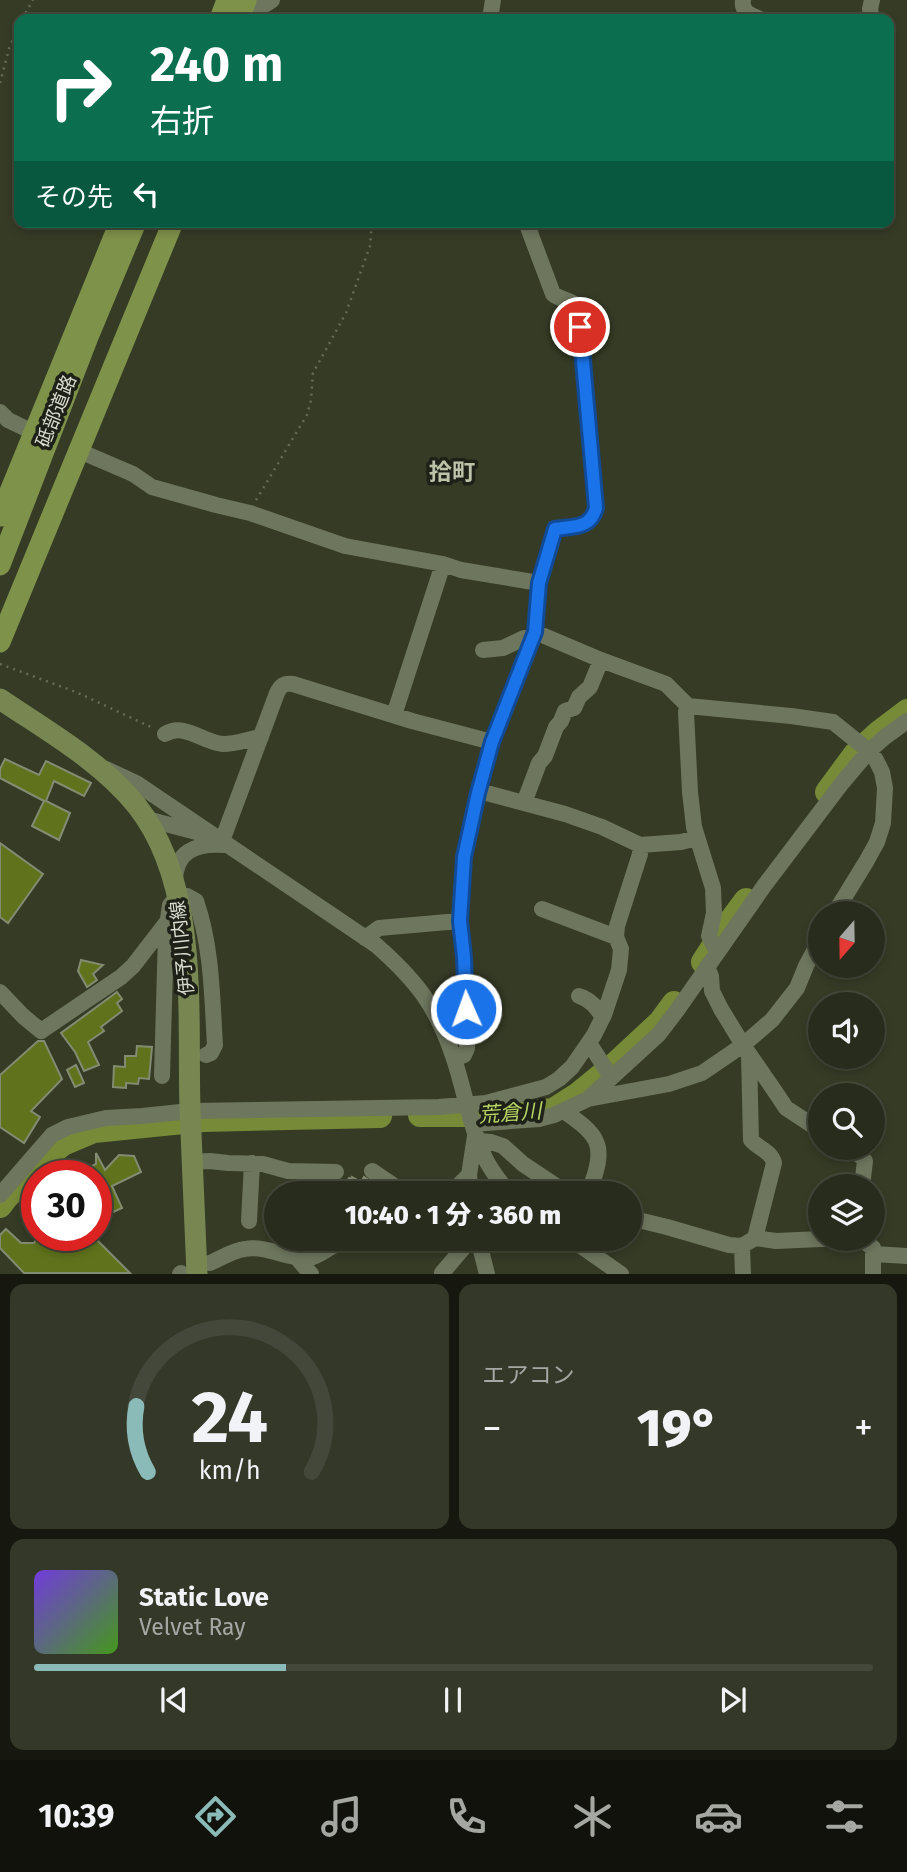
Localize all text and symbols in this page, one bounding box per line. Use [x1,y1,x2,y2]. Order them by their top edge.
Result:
text: 240 m [150,35,283,94]
icon: right [35,42,126,133]
text: 右折 [150,102,214,140]
icon: left [127,175,165,213]
text: その先 [35,182,113,213]
pin [550,297,610,357]
icon: arrive [561,308,599,346]
street label: 砥部道路 [31,371,81,451]
district label: 拾町 [429,458,475,486]
street label: 伊予川内線 [166,900,198,996]
north arrow [808,901,886,978]
map controls [808,901,885,1251]
position arrow [429,972,503,1046]
button: sound [808,992,885,1069]
button: search [808,1083,885,1160]
water label: 荒倉川 [478,1098,544,1128]
speed limit sign: 30 [21,1160,112,1251]
button: layers [808,1174,885,1251]
text: 10:40 · 1 分 · 360 m [345,1200,561,1231]
text: エアコン [483,1361,575,1389]
text: 24 [191,1375,268,1462]
text: 19° [637,1397,718,1460]
text: − [483,1405,502,1451]
text: + [854,1405,873,1451]
text: km/h [198,1456,260,1486]
text: Static Love [139,1582,269,1613]
text: Velvet Ray [139,1613,246,1641]
icon: previous [155,1681,193,1719]
icon: pause [434,1681,472,1719]
icon: next [714,1681,752,1719]
icon: directions [191,1792,240,1841]
icon: music [317,1792,366,1841]
icon: phone [442,1792,491,1841]
icon: climate [568,1792,617,1841]
icon: car [694,1792,743,1841]
icon: filters [820,1792,869,1841]
text: 10:39 [38,1797,114,1835]

